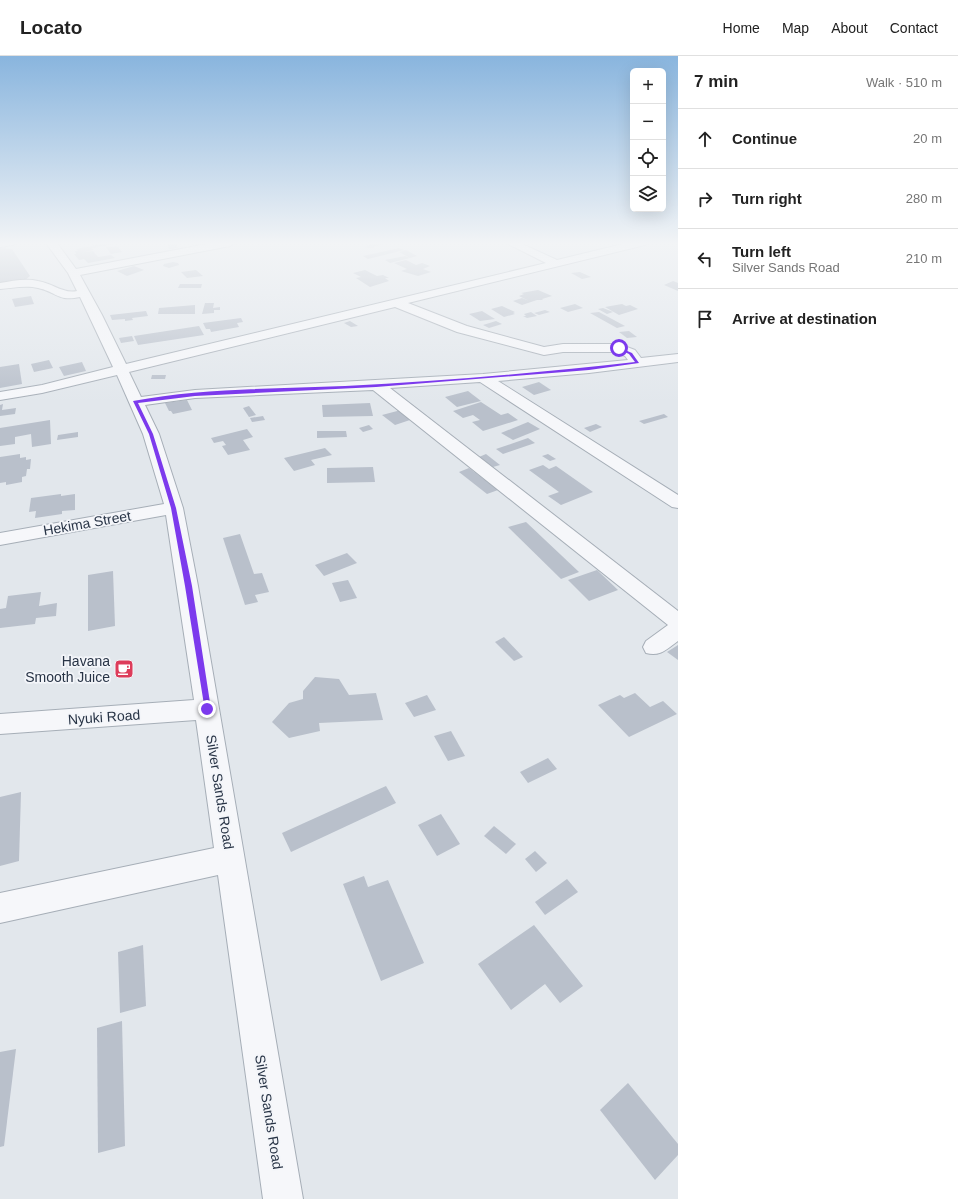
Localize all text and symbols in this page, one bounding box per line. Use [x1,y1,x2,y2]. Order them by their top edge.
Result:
text: Locato [20,17,82,38]
text: Home [723,20,760,36]
text: Map [782,20,809,36]
text: About [831,20,868,36]
text: Contact [890,20,938,36]
map controls [630,68,666,212]
button: + [630,68,666,104]
text: 7 min [694,72,738,91]
text: Walk · 510 m [866,75,942,90]
button: − [630,104,666,140]
icon: ahead [694,128,716,150]
text: Continue [732,130,797,147]
text: 20 m [913,131,942,146]
button: locate [630,140,666,176]
button: layers [630,176,666,212]
icon: right [694,188,716,210]
text: Turn right [732,190,802,207]
text: 280 m [906,191,942,206]
text: Turn left [732,243,791,260]
icon: left [694,248,716,270]
text: 210 m [906,251,942,266]
text: Silver Sands Road [732,260,840,275]
icon: arrive [694,308,716,330]
text: Arrive at destination [732,310,877,327]
route start [610,339,628,357]
street label: Hekima Street [42,507,132,539]
place label: Havana Smooth Juice [25,653,110,685]
cafe icon: Havana Smooth Juice [113,658,135,680]
route end [198,700,216,718]
street label: Nyuki Road [67,706,141,728]
street label: Silver Sands Road [203,733,237,851]
street label: Silver Sands Road [252,1053,286,1171]

